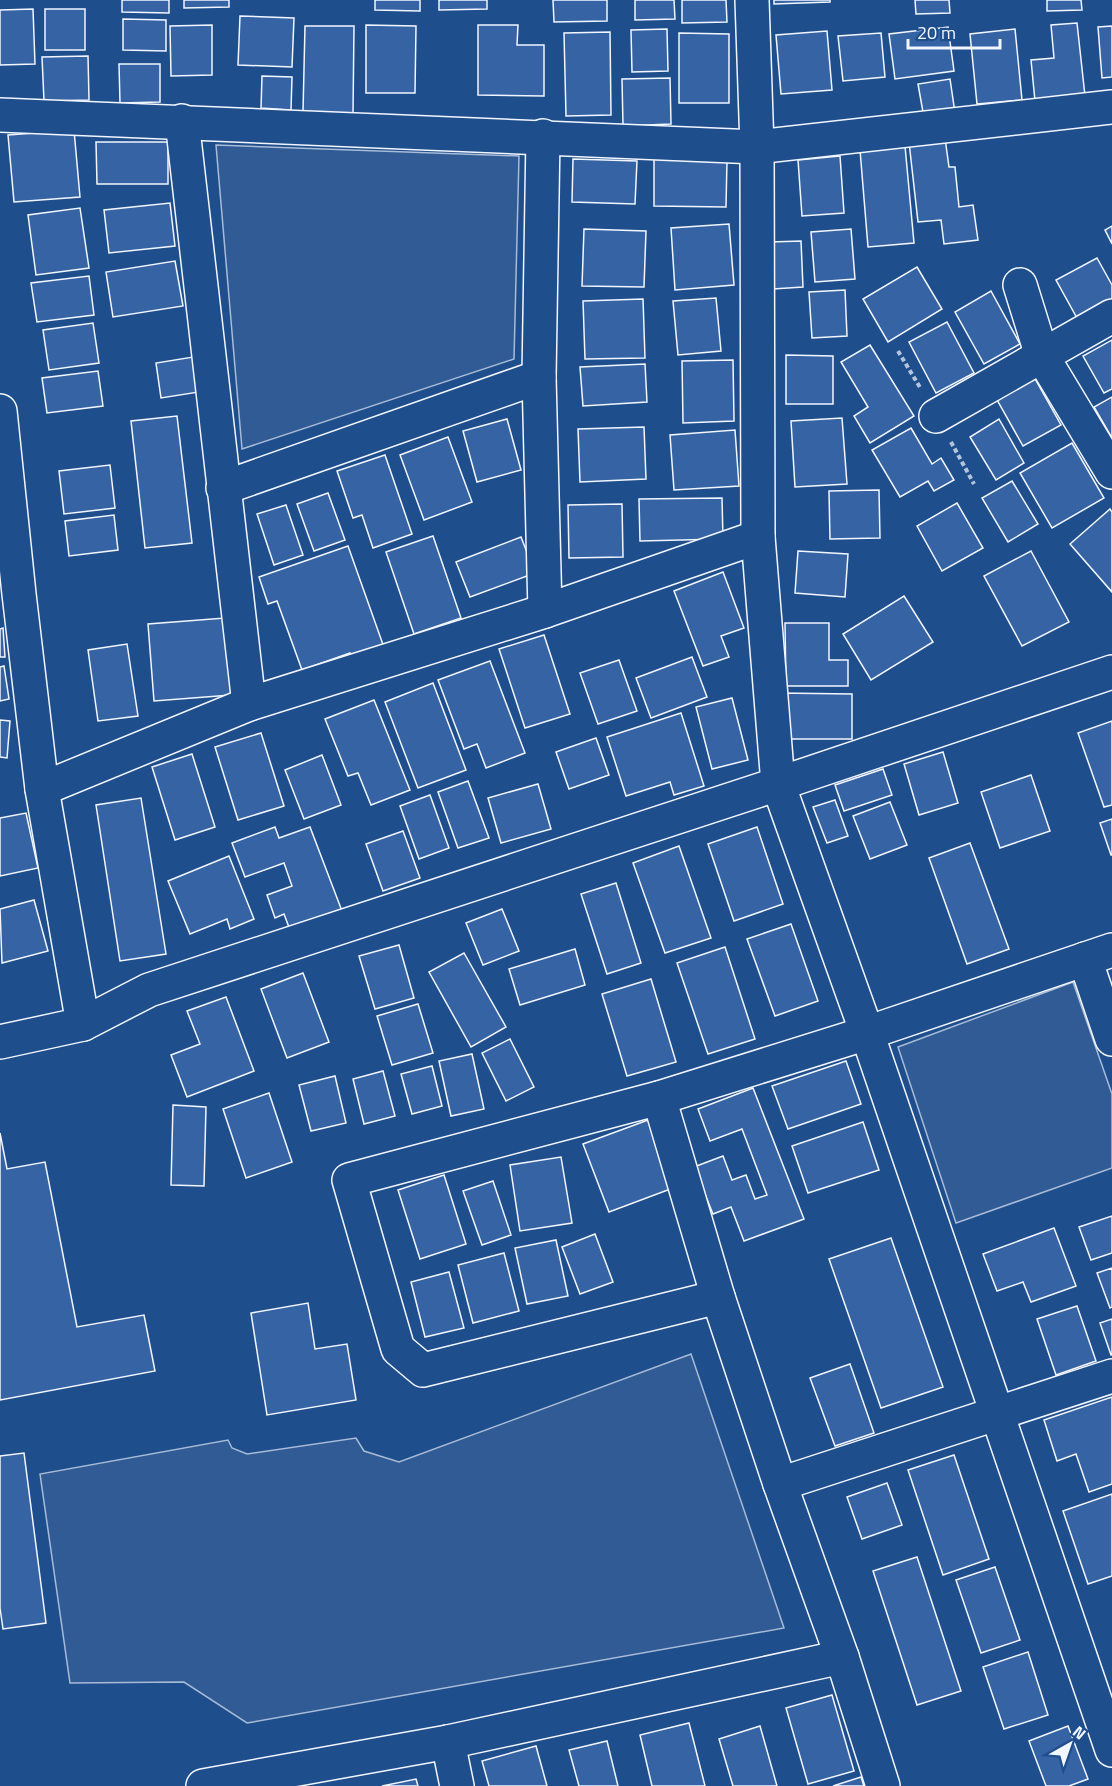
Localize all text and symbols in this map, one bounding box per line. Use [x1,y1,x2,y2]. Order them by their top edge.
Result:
scale bar [908,12,1000,50]
text: 20 m [917,19,956,46]
north arrow [1040,1714,1100,1774]
text: N [1068,1720,1092,1745]

